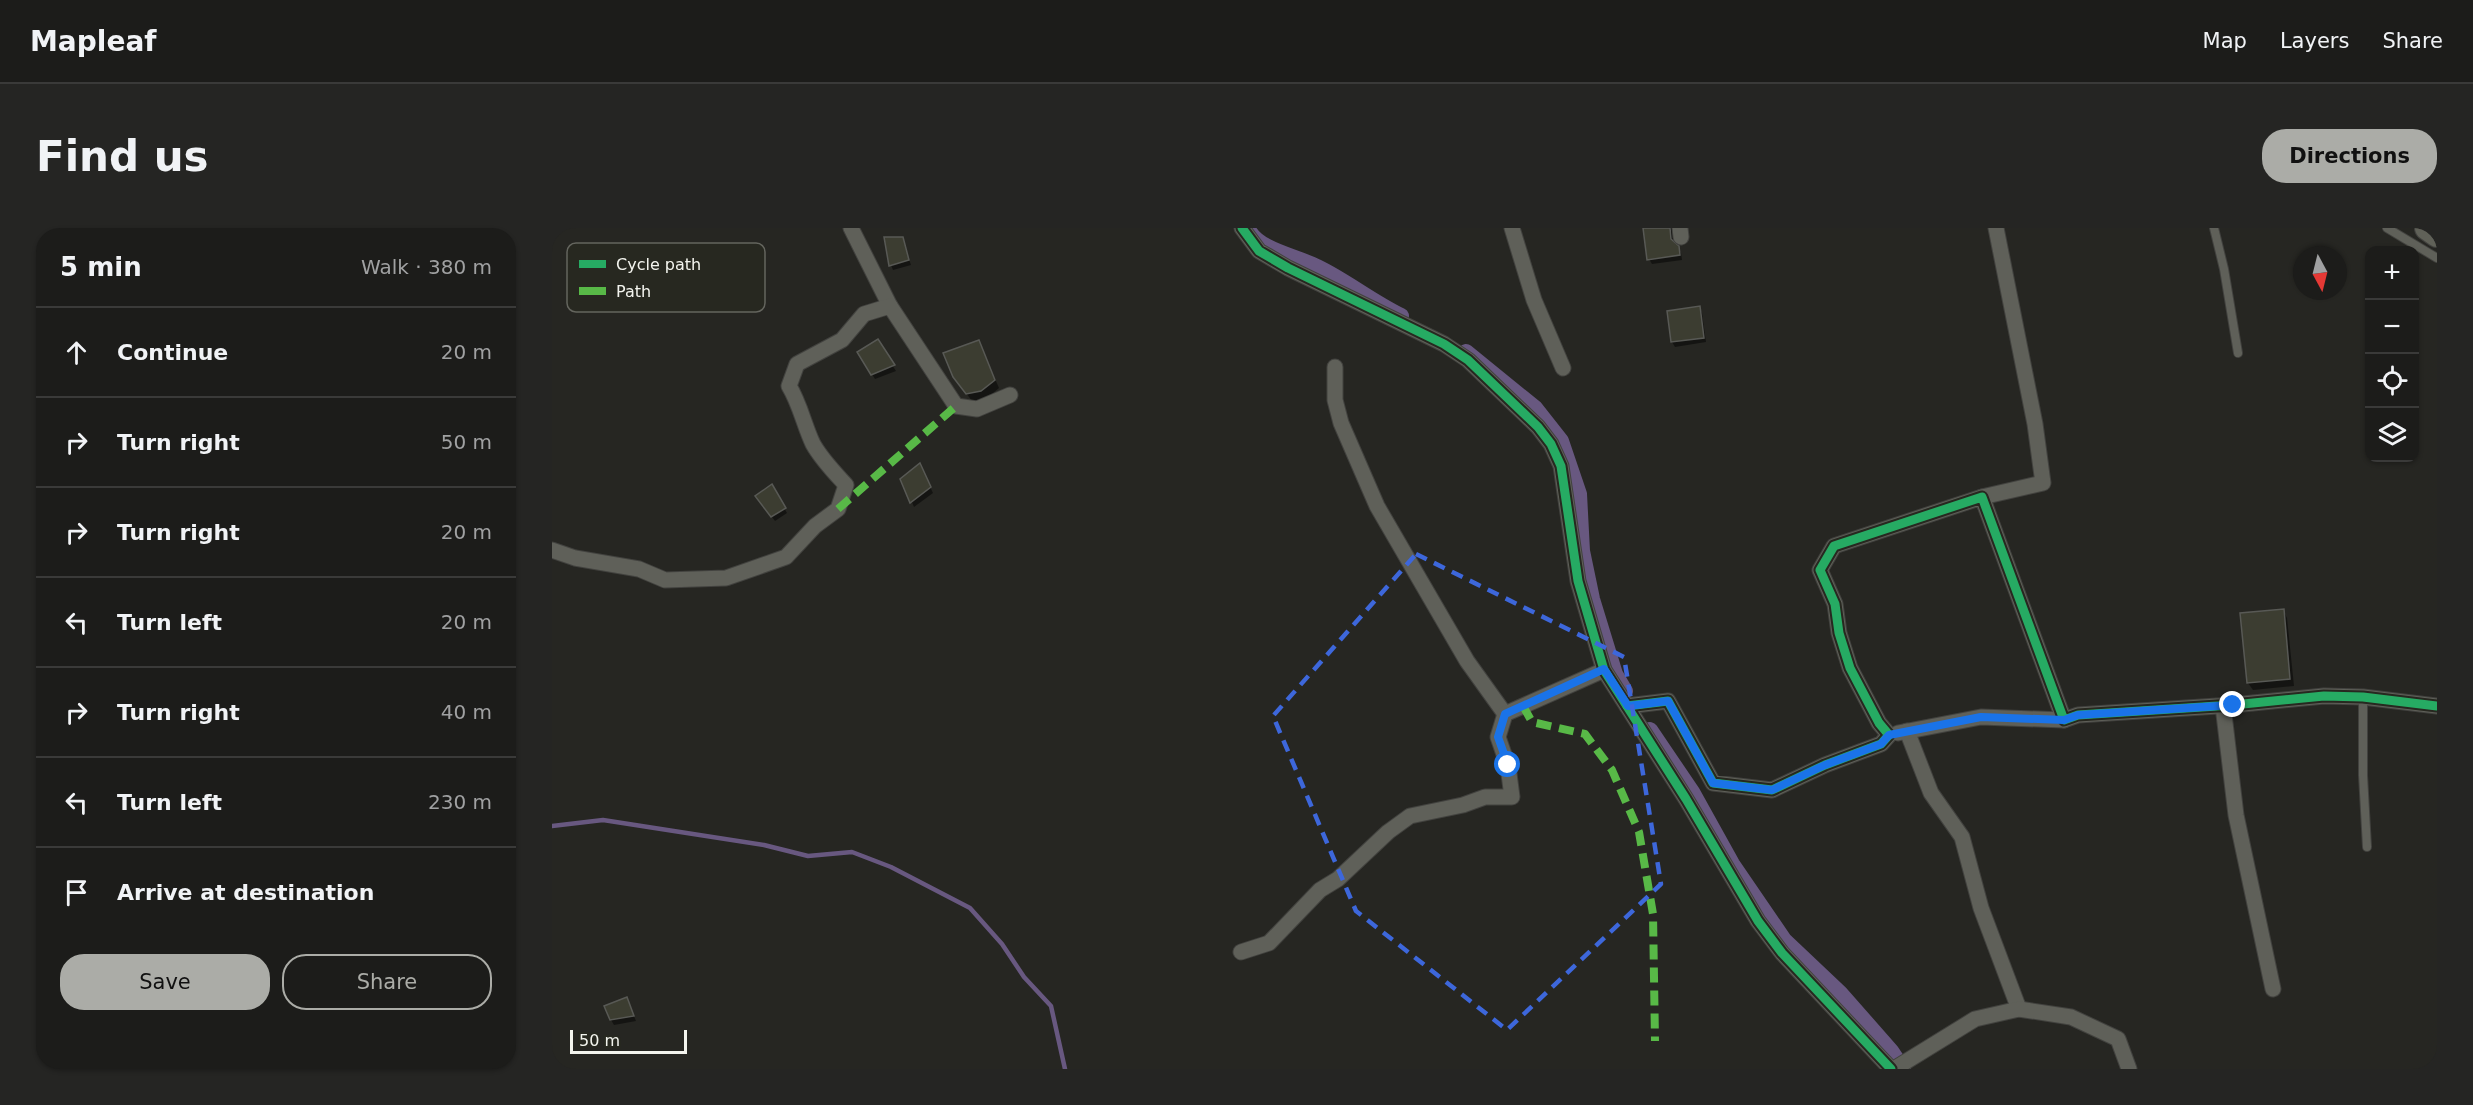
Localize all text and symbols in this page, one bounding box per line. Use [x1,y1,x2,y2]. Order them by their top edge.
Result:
text: Mapleaf [30,25,156,58]
text: Map [2203,29,2247,53]
text: Layers [2280,29,2349,53]
text: Share [2382,29,2443,53]
button: Directions [2262,129,2437,183]
text: Find us [36,132,209,181]
legend [567,243,765,312]
north arrow [2293,246,2347,300]
map controls [2365,246,2419,462]
button: + [2365,246,2419,300]
text: 5 min [60,252,142,282]
text: Walk · 380 m [361,255,492,279]
text: Cycle path [616,255,701,274]
text: Path [616,282,651,301]
button: − [2365,300,2419,354]
icon: ahead [60,336,93,369]
text: Continue [117,340,228,365]
text: 20 m [441,340,492,364]
button: locate [2365,354,2419,408]
button: layers [2365,408,2419,462]
icon: right [60,426,93,459]
text: Turn right [117,430,240,455]
text: 50 m [441,430,492,454]
icon: right [60,516,93,549]
text: Turn right [117,520,240,545]
text: 20 m [441,520,492,544]
icon: left [60,606,93,639]
text: Turn left [117,610,222,635]
text: 20 m [441,610,492,634]
route end [2219,691,2245,717]
icon: right [60,696,93,729]
text: Turn right [117,700,240,725]
text: 40 m [441,700,492,724]
route start [1494,751,1520,777]
icon: left [60,786,93,819]
text: Turn left [117,790,222,815]
text: 230 m [428,790,492,814]
icon: arrive [60,876,93,909]
text: Arrive at destination [117,880,374,905]
button: Save [60,954,270,1010]
button: Share [282,954,492,1010]
scale bar [570,1027,687,1054]
text: 50 m [579,1031,620,1050]

